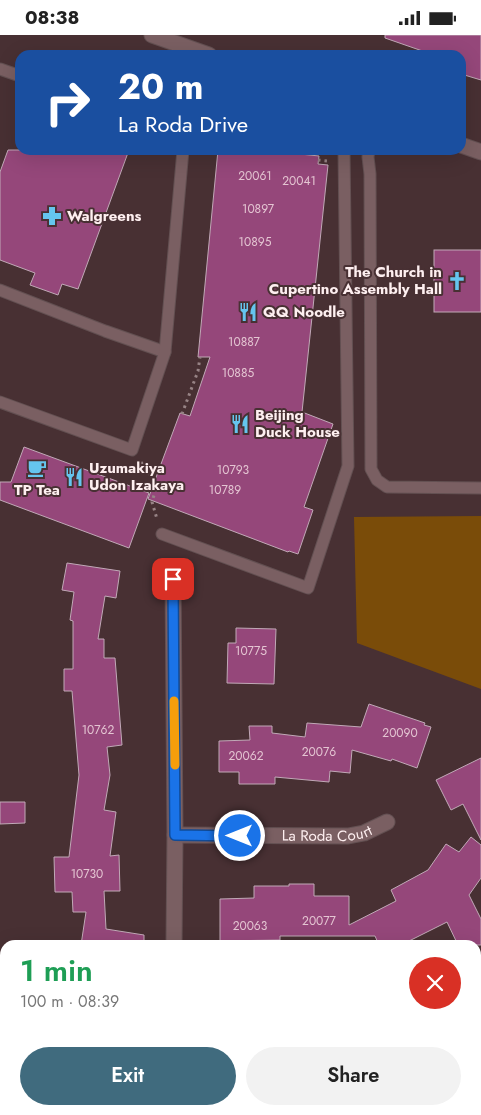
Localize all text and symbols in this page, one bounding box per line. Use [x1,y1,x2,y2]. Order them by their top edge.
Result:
text: 08:38 [25,4,79,31]
text: 20 m [118,62,203,112]
icon: right [35,70,100,135]
text: La Roda Drive [118,108,248,140]
house number: 20061 [238,167,272,185]
house number: 20041 [282,172,316,190]
house number: 10897 [242,200,275,218]
pharmacy icon: Walgreens [41,205,63,227]
place label: Walgreens [67,205,142,227]
house number: 10895 [239,233,272,251]
place label: The Church in Cupertino Assembly Hall [269,261,442,300]
church icon: The Church in Cupertino Assembly Hall [446,270,468,292]
restaurant icon: QQ Noodle [237,301,259,323]
place label: QQ Noodle [263,301,345,323]
house number: 10887 [228,333,261,351]
house number: 10885 [222,364,254,382]
place label: Beijing Duck House [255,404,340,443]
restaurant icon: Beijing Duck House [229,413,251,435]
cafe icon: TP Tea [26,457,48,479]
place label: Uzumakiya Udon Izakaya [89,457,184,496]
house number: 10793 [217,461,250,479]
restaurant icon: Uzumakiya Udon Izakaya [63,466,85,488]
place label: TP Tea [14,479,60,501]
house number: 10789 [209,481,241,499]
pin [152,558,194,600]
icon: arrive [159,565,187,593]
house number: 10775 [235,642,267,660]
house number: 10762 [82,721,114,739]
house number: 20090 [382,724,418,742]
house number: 20076 [302,743,336,761]
house number: 20062 [229,747,264,765]
position arrow [213,809,265,861]
street label: La Roda Court [282,819,376,847]
house number: 10730 [71,865,103,883]
house number: 20077 [302,912,337,930]
house number: 20063 [233,917,268,935]
text: 1 min [20,949,93,992]
button: close [409,957,461,1009]
text: 100 m · 08:39 [20,990,119,1013]
button: Exit [20,1047,236,1105]
button: Share [246,1047,461,1105]

